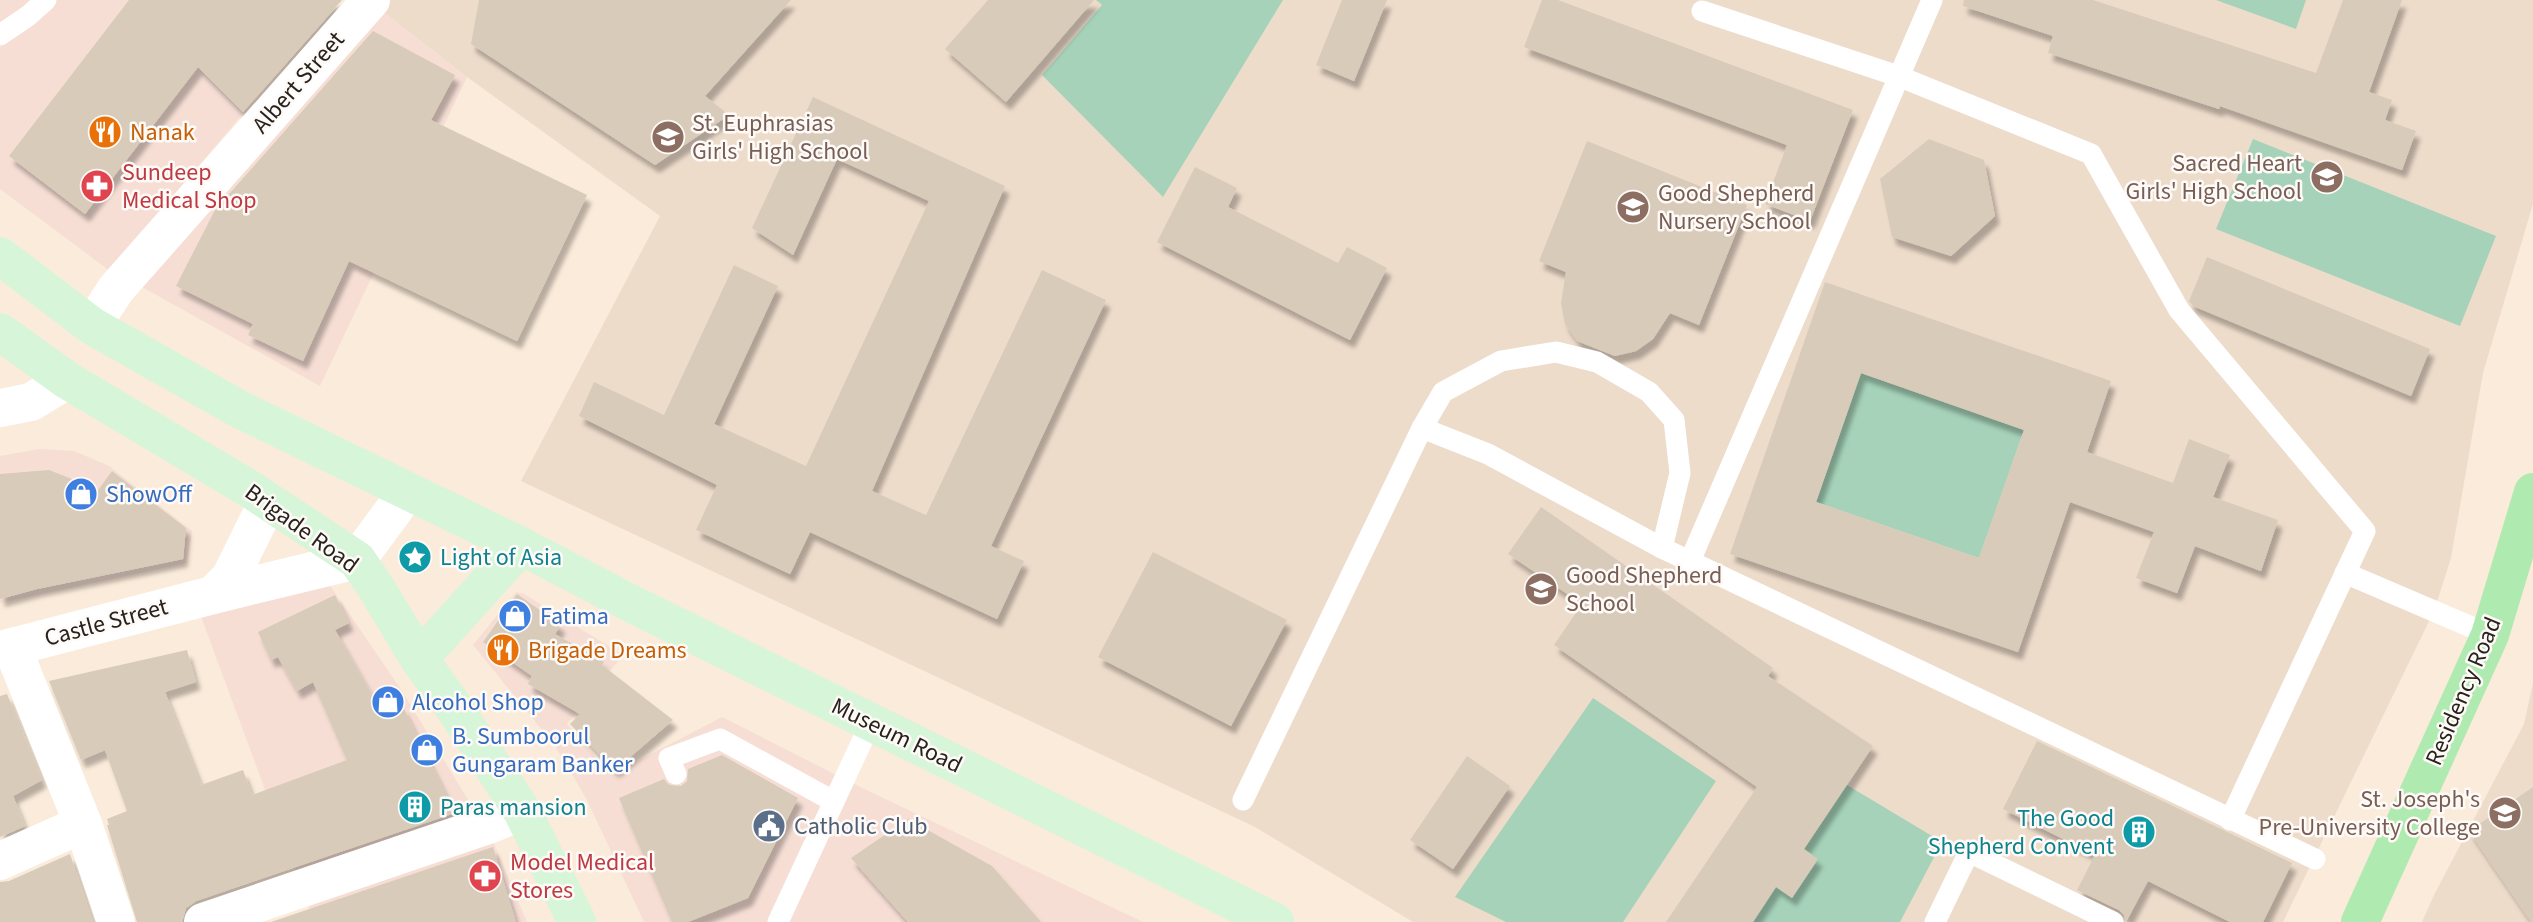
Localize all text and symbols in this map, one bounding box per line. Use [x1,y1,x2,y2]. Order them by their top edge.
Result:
street label: Albert Street [244,23,353,141]
place label: St. Euphrasias Girls' High School [692,106,868,169]
restaurant icon: Nanak [86,113,124,151]
place label: Nanak [130,115,195,150]
school or university icon: St. Euphrasias Girls' High School [649,118,687,156]
place label: Sacred Heart Girls' High School [2126,146,2302,209]
place label: Sundeep Medical Shop [122,155,257,218]
school or university icon: Sacred Heart Girls' High School [2308,158,2346,196]
pharmacy icon: Sundeep Medical Shop [78,167,116,205]
place label: Good Shepherd Nursery School [1658,176,1814,239]
school or university icon: Good Shepherd Nursery School [1614,188,1652,226]
shop icon: ShowOff [62,475,100,513]
street label: Brigade Road [237,475,366,582]
place label: ShowOff [106,477,193,512]
place icon: Light of Asia [396,538,434,576]
place label: Light of Asia [440,540,562,575]
place label: Good Shepherd School [1566,558,1722,621]
school or university icon: Good Shepherd School [1522,570,1560,608]
street label: Castle Street [41,589,172,656]
shop icon: Fatima [496,597,534,635]
place label: Fatima [540,599,609,634]
street label: Residency Road [2416,612,2510,771]
restaurant icon: Brigade Dreams [484,631,522,669]
place label: Brigade Dreams [528,633,687,668]
shop icon: Alcohol Shop [369,683,407,721]
place label: Alcohol Shop [412,685,544,720]
street label: Museum Road [825,689,968,782]
place label: B. Sumboorul Gungaram Banker [452,719,633,782]
shop icon: B. Sumboorul Gungaram Banker [408,731,446,769]
place label: St. Joseph's Pre-University College [2259,782,2480,845]
building icon: Paras mansion [396,788,434,826]
place label: Paras mansion [440,790,587,825]
school or university icon: St. Joseph's Pre-University College [2486,794,2524,832]
place label: The Good Shepherd Convent [1928,801,2114,864]
public building icon: Catholic Club [750,807,788,845]
place label: Catholic Club [794,809,928,844]
building icon: The Good Shepherd Convent [2120,813,2158,851]
place label: Model Medical Stores [510,845,654,908]
pharmacy icon: Model Medical Stores [466,857,504,895]

